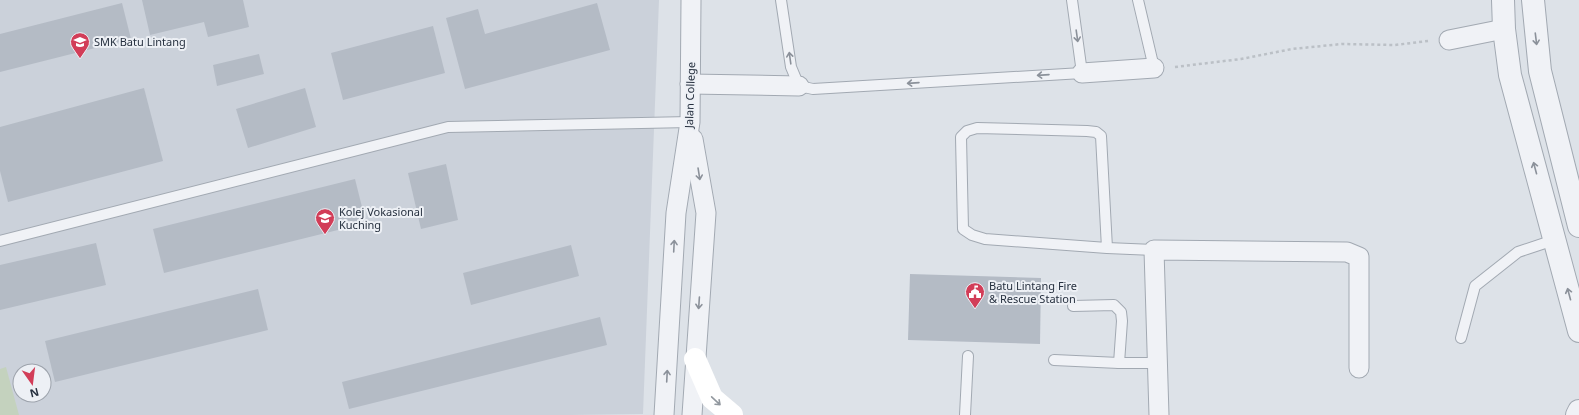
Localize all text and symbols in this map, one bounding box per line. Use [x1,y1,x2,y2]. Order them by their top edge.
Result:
one-way arrow [1073,29,1081,42]
school or university icon: SMK Batu Lintang [69,31,91,59]
one-way arrow [1532,32,1540,45]
place label: SMK Batu Lintang [94,34,186,49]
one-way arrow [786,52,794,65]
street label: Jalan College [681,62,698,129]
one-way arrow [1037,71,1050,78]
one-way arrow [907,79,920,86]
one-way arrow [1531,162,1539,175]
one-way arrow [695,167,703,180]
place label: Kolej Vokasional Kuching [339,204,423,232]
school or university icon: Kolej Vokasional Kuching [314,207,336,235]
one-way arrow [670,240,678,253]
place label: Batu Lintang Fire & Rescue Station [989,278,1077,306]
public building icon: Batu Lintang Fire & Rescue Station [964,281,986,309]
one-way arrow [1565,288,1572,301]
one-way arrow [695,296,702,309]
north arrow [12,363,52,403]
one-way arrow [663,370,670,383]
text: N [28,385,41,402]
one-way arrow [711,397,721,406]

